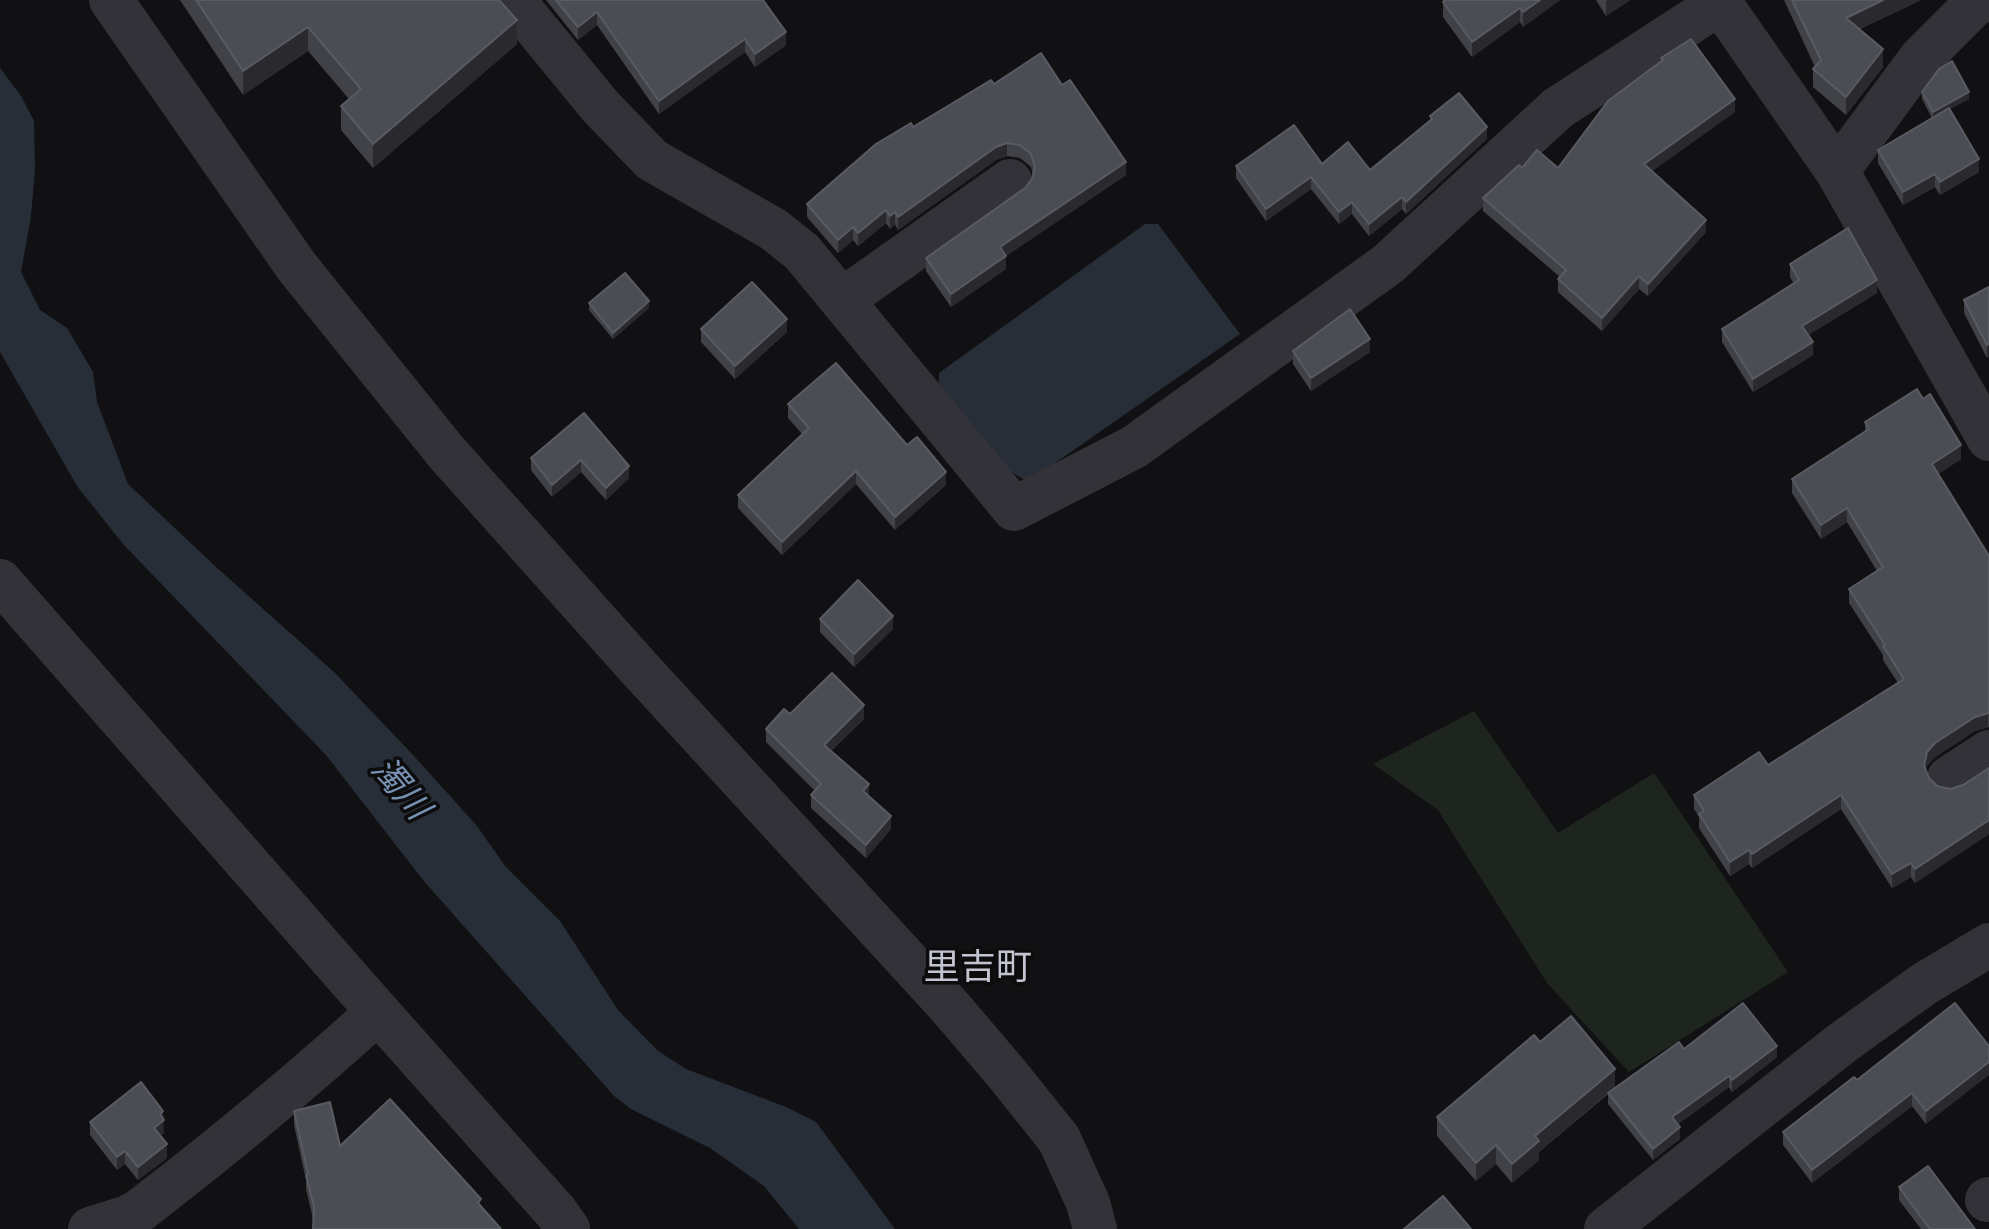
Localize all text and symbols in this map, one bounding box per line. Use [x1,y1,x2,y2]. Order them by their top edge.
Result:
water label: 濁川 [363,750,437,828]
district label: 里吉町 [924,946,1032,990]

